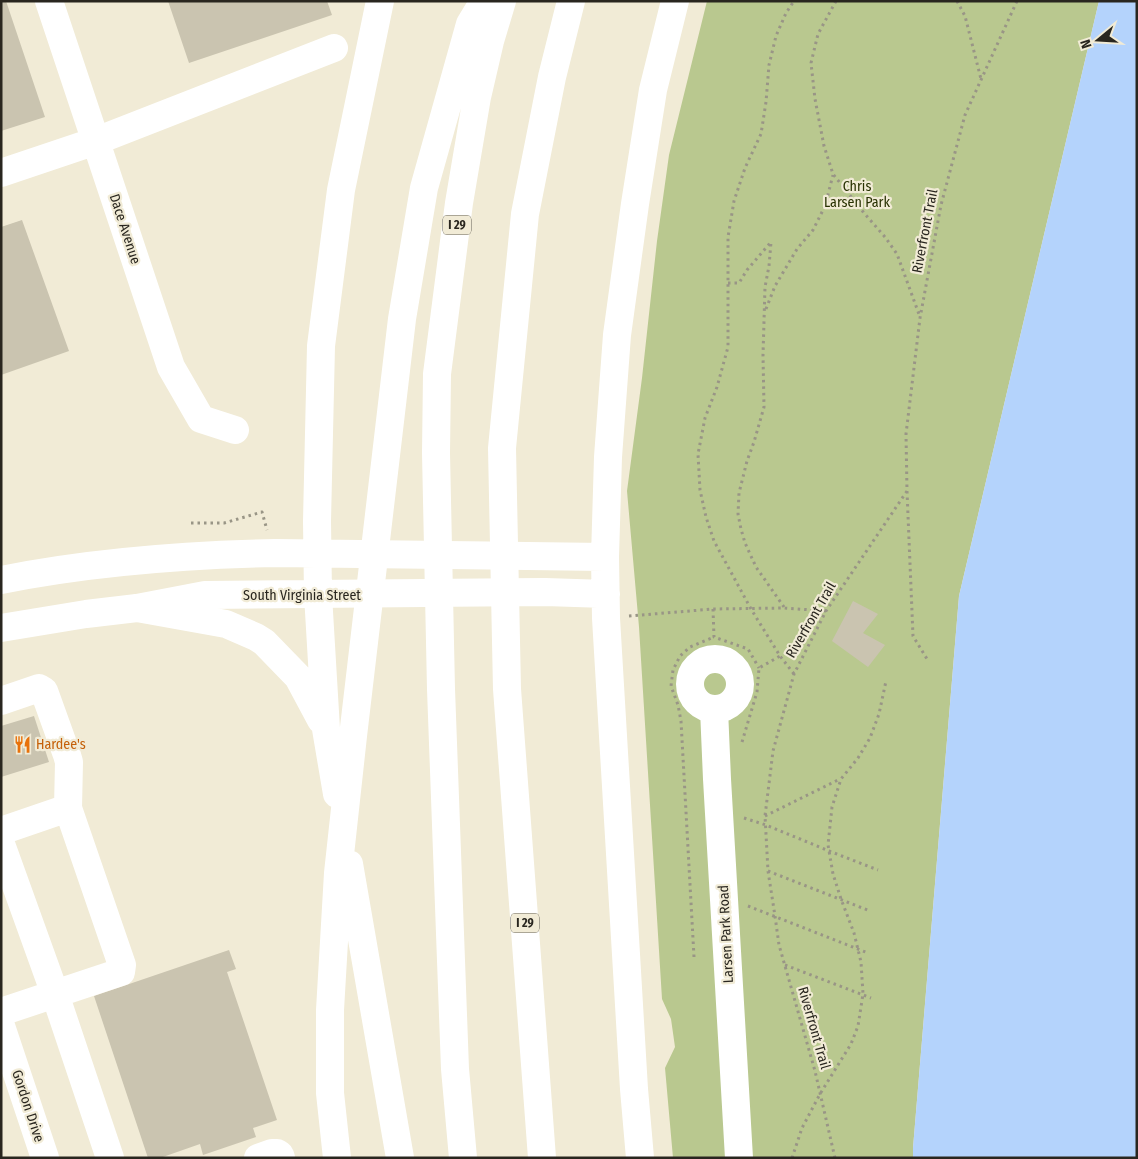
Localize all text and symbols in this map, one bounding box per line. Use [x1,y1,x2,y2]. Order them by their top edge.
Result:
north arrow [1073,15,1123,65]
text: N [1077,37,1095,50]
park label: Chris Larsen Park [824,178,891,211]
street label: Riverfront Trail [909,187,942,274]
street label: Dace Avenue [106,192,144,266]
road number: I 29 [443,216,471,234]
street label: Riverfront Trail [782,579,840,661]
street label: South Virginia Street [243,587,361,604]
restaurant icon: Hardee's [12,734,32,754]
place label: Hardee's [36,736,86,753]
street label: Larsen Park Road [715,884,737,984]
road number: I 29 [511,914,539,932]
street label: Riverfront Trail [794,985,834,1072]
street label: Gordon Drive [8,1068,48,1144]

